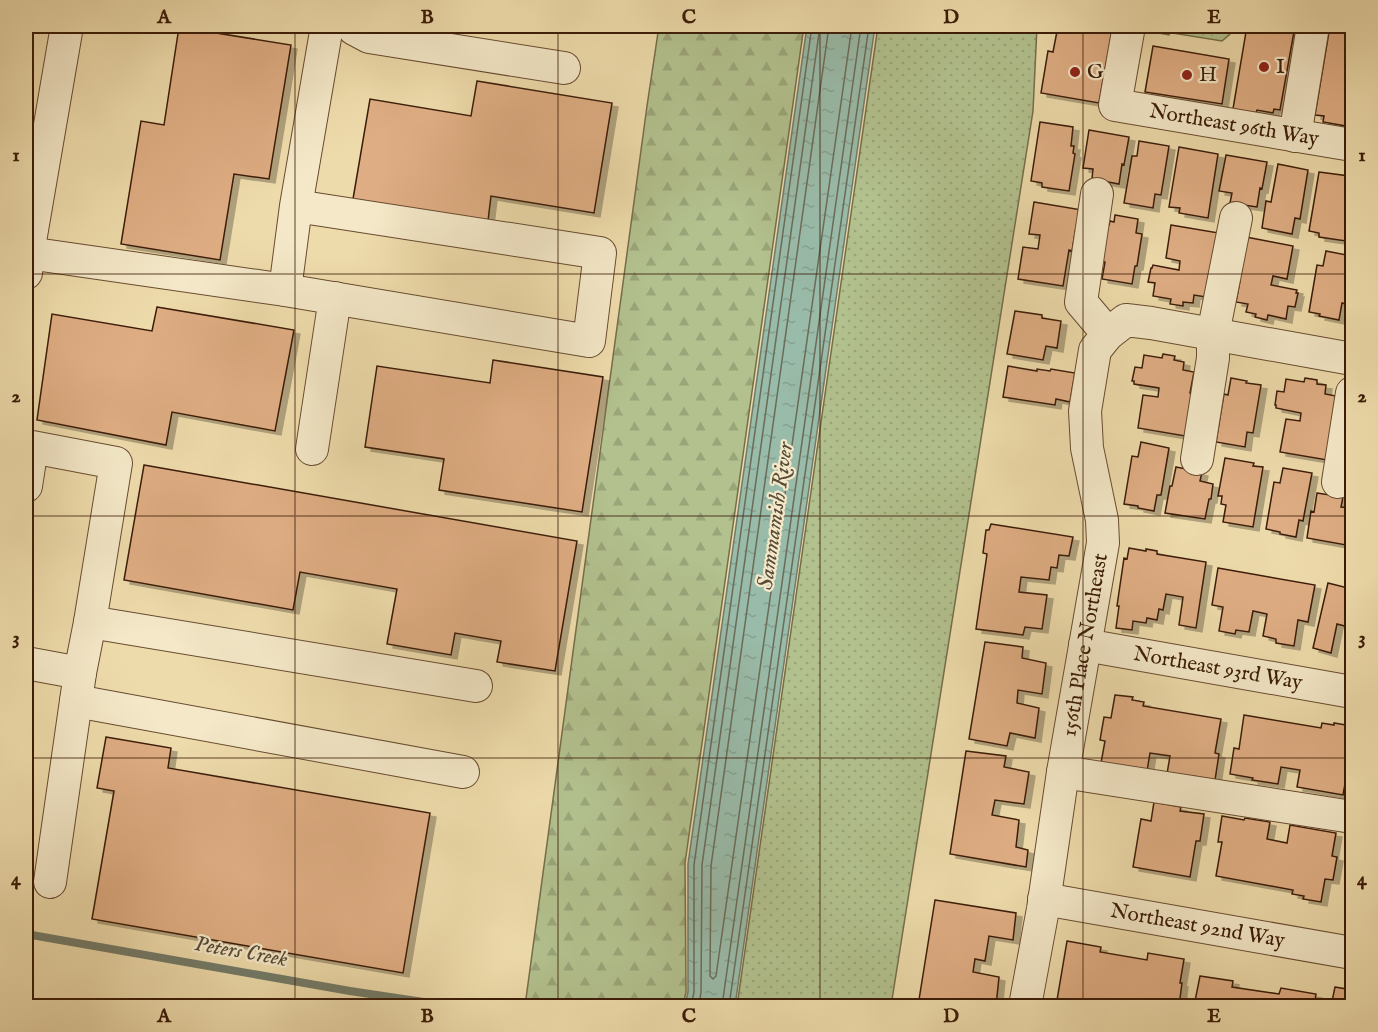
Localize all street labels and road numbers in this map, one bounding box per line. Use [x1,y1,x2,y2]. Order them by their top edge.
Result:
street label: Northeast 96th Way [1147,97,1322,153]
street label: 156th Place Northeast [1056,551,1114,739]
street label: Northeast 93rd Way [1131,640,1305,697]
street label: Northeast 92nd Way [1108,897,1288,955]

